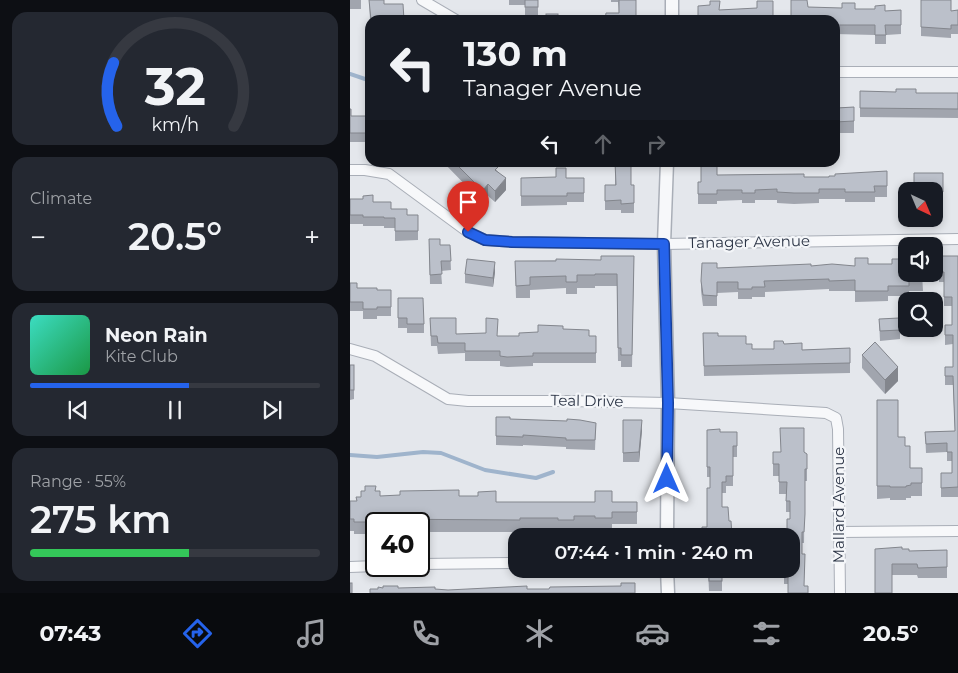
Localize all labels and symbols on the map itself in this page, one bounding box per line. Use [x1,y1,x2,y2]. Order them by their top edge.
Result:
pin [447,181,489,232]
north arrow [898,182,942,228]
street label: Tanager Avenue [688,231,810,252]
street label: Teal Drive [550,390,624,411]
street label: Mallard Avenue [829,447,848,563]
position arrow [640,452,692,504]
speed limit sign: 40 [365,512,430,577]

